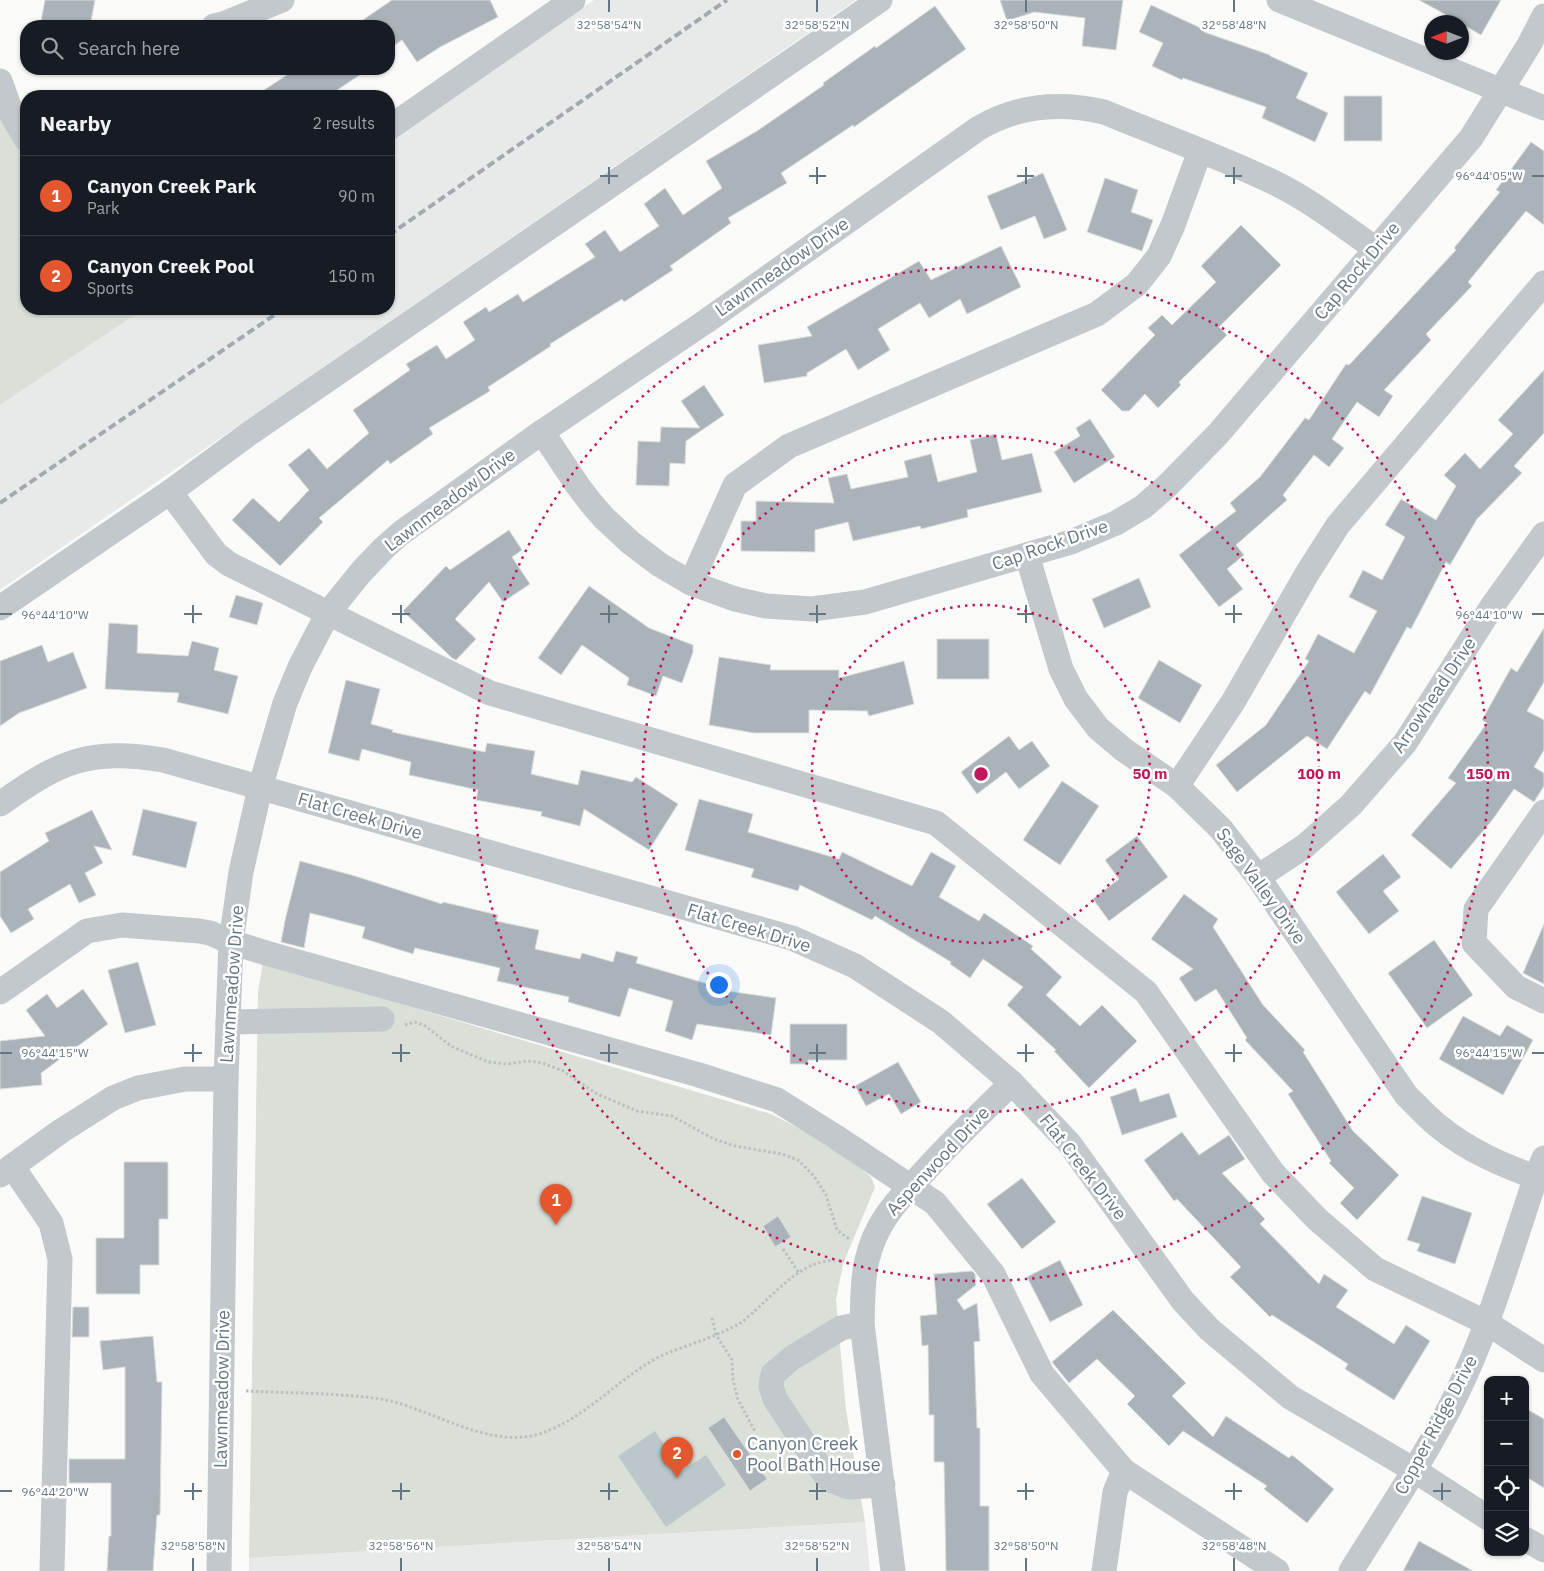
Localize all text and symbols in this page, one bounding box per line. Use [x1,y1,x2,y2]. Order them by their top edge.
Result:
north arrow [1424,15,1469,60]
text: 32°58'54"N [576,17,642,32]
text: 32°58'52"N [784,17,850,32]
text: 32°58'50"N [993,17,1059,32]
text: 32°58'48"N [1201,17,1267,32]
search box [20,20,395,75]
icon: search [38,34,66,62]
text: Search here [78,36,180,60]
text: Nearby [40,109,111,137]
text: 2 results [312,113,375,133]
text: 96°44'05"W [1455,168,1523,183]
text: Canyon Creek Park [87,174,256,198]
text: 1 [51,186,61,206]
text: 90 m [338,186,375,206]
text: Park [87,198,119,218]
street label: Lawnmeadow Drive [710,212,853,321]
street label: Cap Rock Drive [1309,217,1405,325]
text: Canyon Creek Pool [87,254,254,278]
text: 2 [51,266,61,286]
text: 150 m [328,266,375,286]
text: Sports [87,278,134,298]
street label: Lawnmeadow Drive [380,443,520,556]
street label: Cap Rock Drive [989,514,1111,575]
text: 96°44'10"W [21,607,89,622]
text: 96°44'10"W [1455,607,1523,622]
street label: Arrowhead Drive [1386,632,1481,757]
text: 50 m [1133,764,1167,783]
text: 100 m [1297,764,1341,783]
text: 150 m [1466,764,1510,783]
centre of rings [972,765,990,783]
street label: Flat Creek Drive [295,787,425,844]
street label: Sage Valley Drive [1212,823,1311,948]
street label: Flat Creek Drive [685,898,814,957]
street label: Lawnmeadow Drive [215,904,248,1064]
your location [706,972,732,998]
text: 96°44'15"W [21,1045,89,1060]
text: 96°44'15"W [1455,1045,1523,1060]
street label: Aspenwood Drive [881,1101,994,1220]
street label: Flat Creek Drive [1035,1109,1132,1224]
pin: 1 [540,1184,572,1225]
street label: Lawnmeadow Drive [209,1310,234,1468]
street label: Copper Ridge Drive [1389,1351,1482,1498]
map controls [1484,1376,1529,1556]
button: + [1484,1376,1529,1421]
button: − [1484,1421,1529,1466]
place label: Canyon Creek Pool Bath House [747,1432,881,1476]
pin: 2 [661,1437,693,1478]
marker: Canyon Creek Pool Bath House [731,1448,743,1460]
button: locate [1484,1466,1529,1511]
text: 96°44'20"W [21,1484,89,1499]
button: layers [1484,1511,1529,1556]
text: 32°58'58"N [160,1538,226,1553]
text: 32°58'56"N [368,1538,434,1553]
text: 32°58'54"N [576,1538,642,1553]
text: 32°58'52"N [784,1538,850,1553]
text: 32°58'50"N [993,1538,1059,1553]
text: 32°58'48"N [1201,1538,1267,1553]

